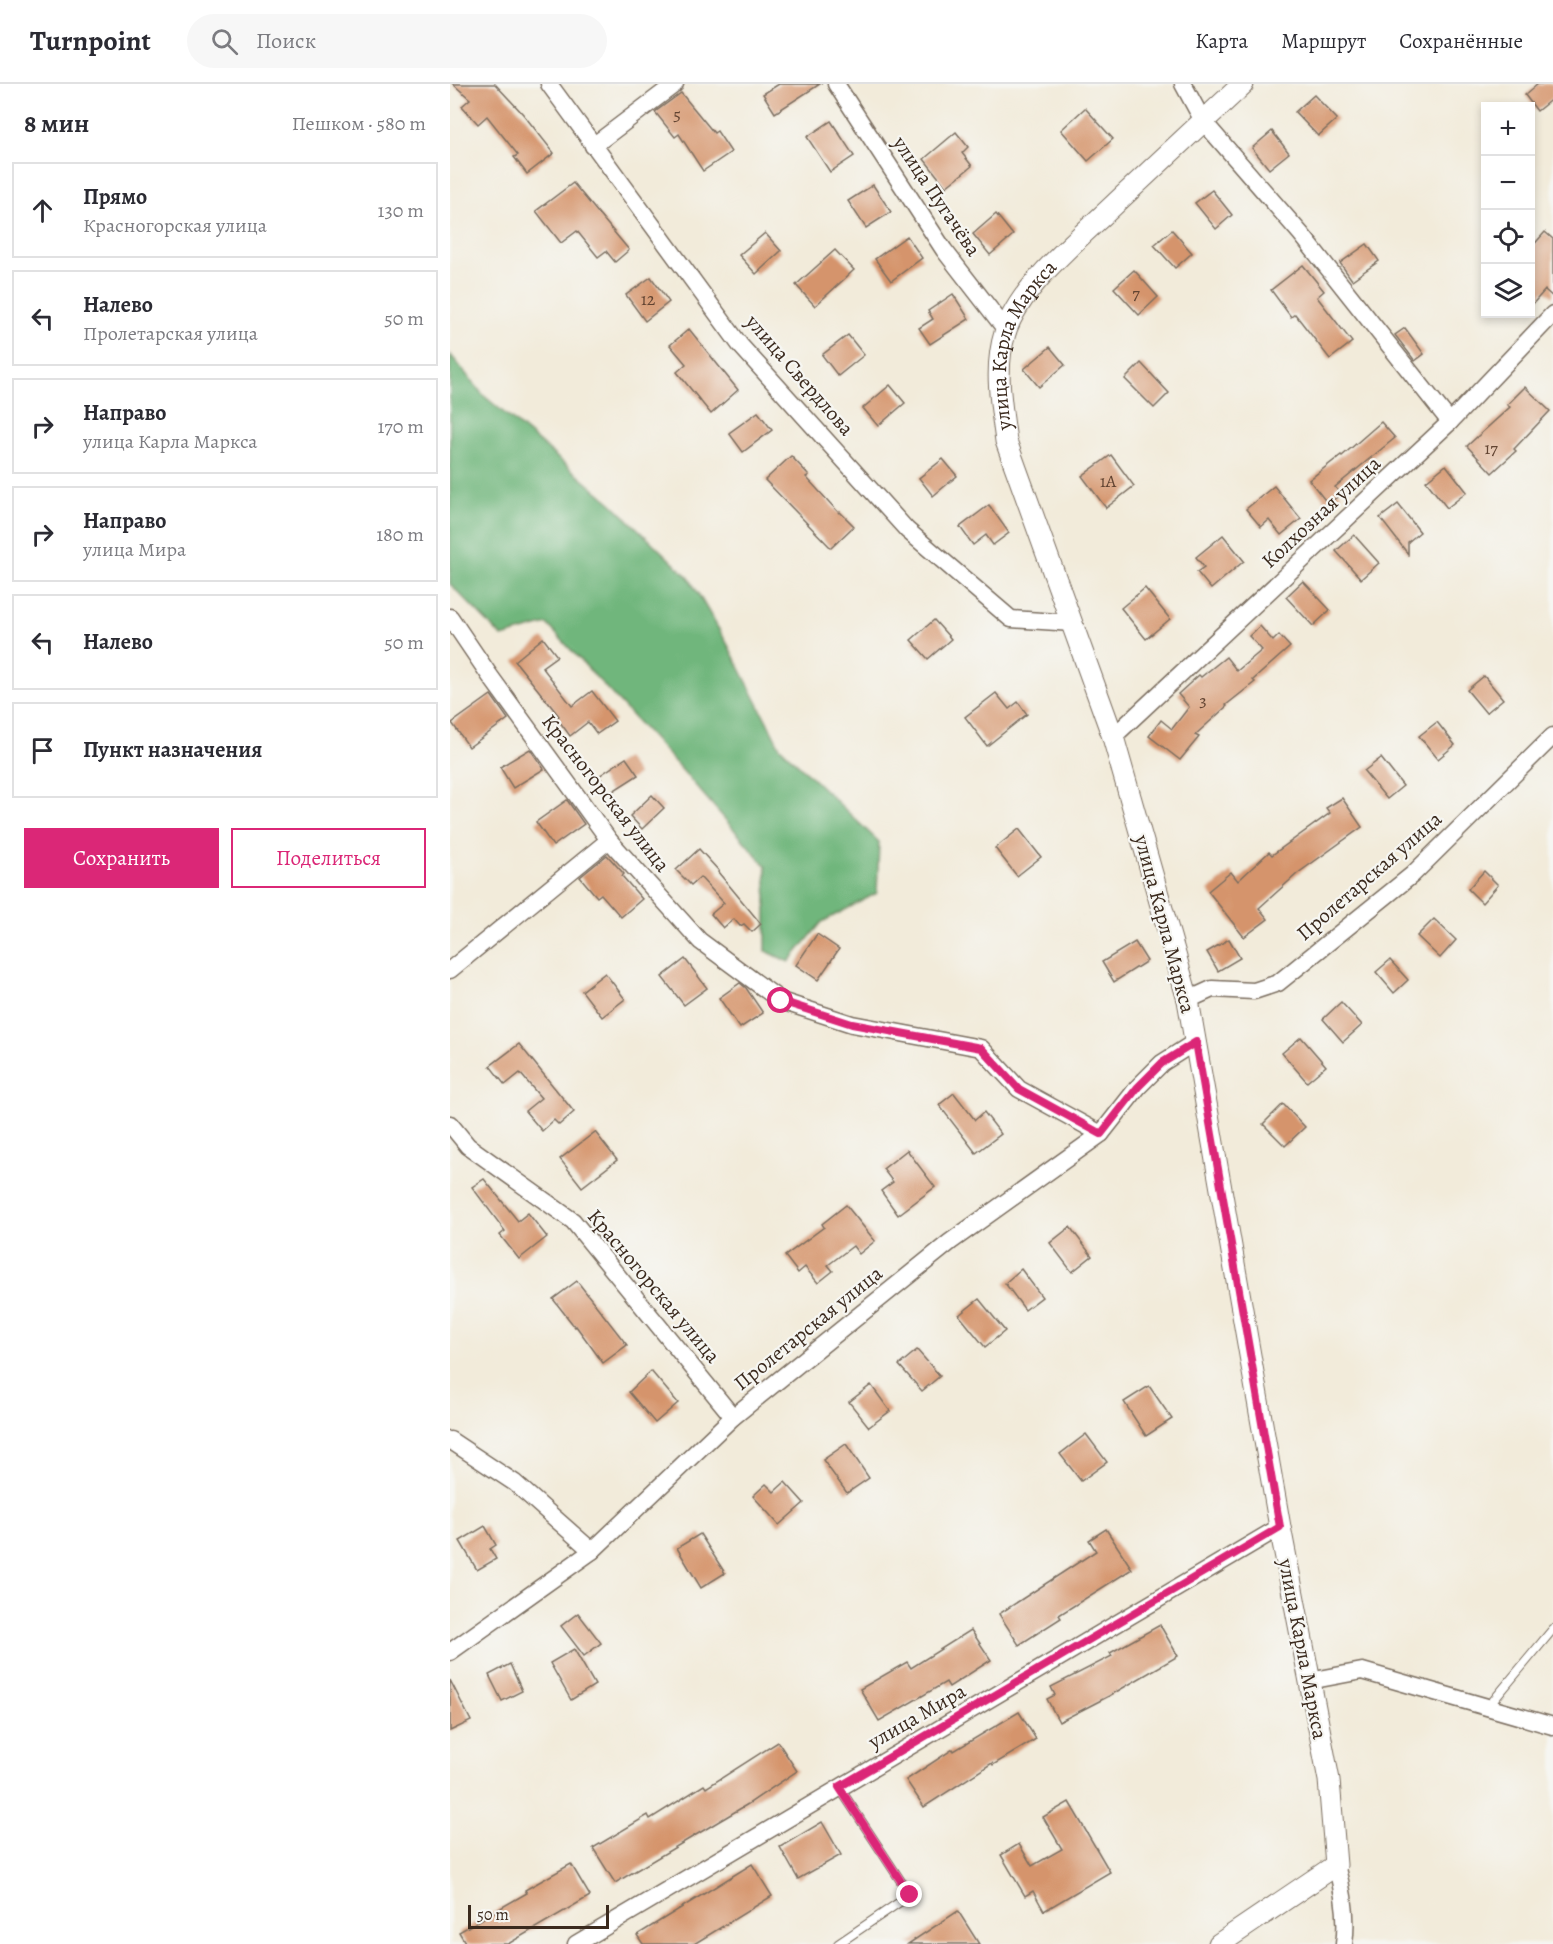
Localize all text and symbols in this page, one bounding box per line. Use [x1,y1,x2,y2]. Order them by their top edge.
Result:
search box [187,14,607,68]
text: Turnpoint [30,22,151,60]
icon: search [208,25,241,58]
text: Поиск [256,26,316,56]
text: Карта [1195,27,1248,55]
text: Маршрут [1281,27,1366,55]
text: Сохранённые [1399,27,1523,55]
house number: 5 [673,102,681,126]
map controls [1481,102,1535,318]
button: + [1481,102,1535,156]
text: 8 мин [24,106,89,141]
text: Пешком · 580 m [292,110,426,137]
street label: улица Пугачёва [886,130,988,262]
button: − [1481,156,1535,210]
text: Прямо [83,182,147,212]
icon: ahead [26,194,59,227]
text: 130 m [378,197,424,224]
button: locate [1481,210,1535,264]
text: Красногорская улица [83,212,267,239]
street label: улица Карла Маркса [985,253,1063,433]
button: layers [1481,264,1535,318]
house number: 7 [1132,281,1140,305]
house number: 12 [641,287,656,311]
text: Налево [83,290,153,320]
icon: left [26,302,59,335]
text: 50 m [384,305,424,332]
street label: улица Свердлова [739,308,861,442]
text: Пролетарская улица [83,320,258,347]
text: Направо [83,398,166,428]
icon: right [26,410,59,443]
text: 170 m [378,413,424,440]
text: улица Карла Маркса [83,428,258,455]
house number: 17 [1484,436,1498,460]
street label: Колхозная улица [1255,449,1387,574]
house number: 1А [1100,469,1117,493]
text: Направо [83,506,166,536]
icon: right [26,518,59,551]
text: 180 m [376,521,424,548]
text: улица Мира [83,536,186,563]
icon: left [26,626,59,659]
text: Налево [83,627,153,657]
text: 50 m [384,629,424,656]
house number: 3 [1199,688,1207,712]
street label: Красногорская улица [535,708,677,878]
icon: arrive [26,734,59,767]
text: Пункт назначения [83,735,262,765]
street label: Пролетарская улица [1290,805,1448,947]
button: Сохранить [24,828,219,888]
button: Поделиться [231,828,426,888]
street label: улица Карла Маркса [1127,831,1202,1016]
route start [767,987,793,1013]
street label: Красногорская улица [581,1203,727,1369]
street label: Пролетарская улица [728,1259,888,1397]
street label: улица Карла Маркса [1272,1555,1334,1742]
street label: улица Мира [862,1677,971,1756]
route end [896,1881,922,1907]
scale bar [468,1902,609,1930]
text: 50 m [477,1904,509,1926]

